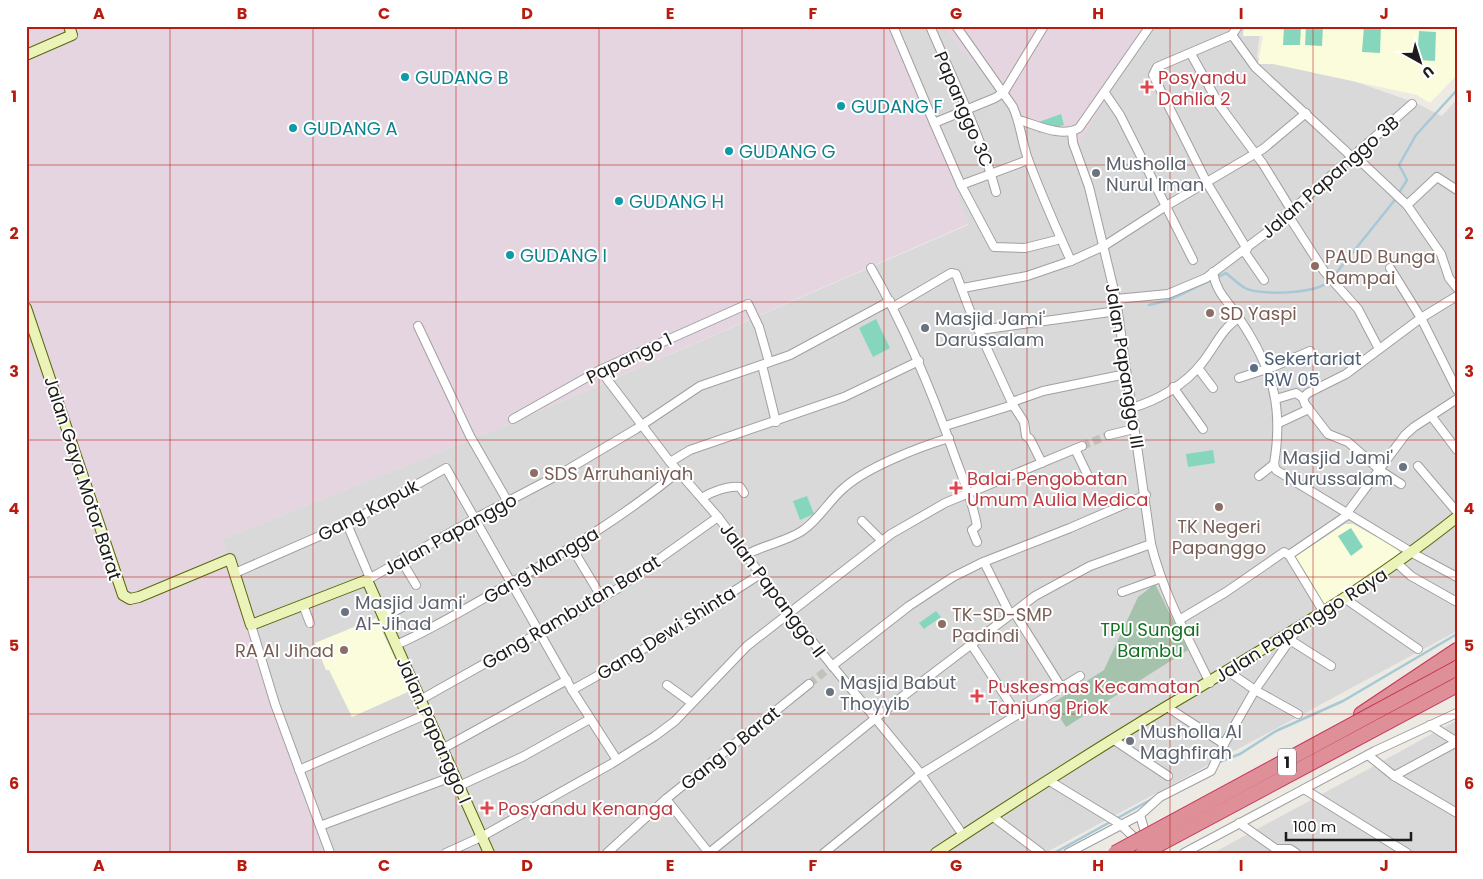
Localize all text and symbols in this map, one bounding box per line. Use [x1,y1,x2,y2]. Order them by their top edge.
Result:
text: A [93,2,105,25]
text: B [237,2,247,25]
text: C [378,2,390,25]
text: D [521,2,533,25]
text: E [666,2,674,25]
text: F [809,2,818,25]
text: G [950,2,962,25]
text: H [1092,2,1104,25]
text: I [1239,2,1243,25]
text: J [1379,2,1389,25]
north arrow [1396,38,1446,88]
street label: Papanggo 3C [928,47,1000,171]
text: U [1418,61,1438,83]
place label: GUDANG B [415,65,509,90]
place label: Posyandu Dahlia 2 [1158,65,1247,111]
marker: GUDANG B [399,71,411,83]
marker: Posyandu Dahlia 2 [1140,80,1154,94]
text: 1 [11,85,17,108]
text: 1 [1466,85,1472,108]
place label: GUDANG F [851,94,943,119]
marker: GUDANG F [835,100,847,112]
street label: Jalan Papanggo 3B [1256,110,1404,244]
place label: GUDANG A [303,116,398,141]
marker: GUDANG A [287,122,299,134]
place label: GUDANG G [739,139,835,164]
marker: GUDANG G [723,145,735,157]
place label: Musholla Nurul Iman [1106,151,1204,197]
marker: Musholla Nurul Iman [1090,167,1102,179]
place label: GUDANG H [629,189,724,214]
marker: GUDANG H [613,195,625,207]
text: 2 [9,222,19,245]
text: 2 [1464,222,1474,245]
place label: GUDANG I [520,243,607,268]
place label: PAUD Bunga Rampai [1325,244,1436,290]
marker: GUDANG I [504,249,516,261]
marker: PAUD Bunga Rampai [1309,260,1321,272]
street label: Jalan Papanggo III [1100,282,1150,450]
place label: SD Yaspi [1220,301,1297,326]
place label: Masjid Jami' Darussalam [935,306,1046,352]
marker: SD Yaspi [1204,307,1216,319]
marker: Masjid Jami' Darussalam [919,322,931,334]
street label: Papango 1 [582,326,676,390]
place label: Sekertariat RW 05 [1264,346,1361,392]
text: 3 [9,360,19,383]
text: 3 [1464,360,1474,383]
marker: Sekertariat RW 05 [1248,362,1260,374]
street label: Jalan Gaya Motor Barat [38,373,128,583]
place label: Masjid Jami' Nurussalam [1283,445,1393,491]
place label: SDS Arruhaniyah [544,461,693,486]
marker: Masjid Jami' Nurussalam [1397,461,1409,473]
place label: Balai Pengobatan Umum Aulia Medica [967,466,1148,512]
marker: SDS Arruhaniyah [528,467,540,479]
street label: Gang Kapuk [313,473,423,547]
marker: Balai Pengobatan Umum Aulia Medica [949,481,963,495]
street label: Jalan Papanggo [379,487,521,581]
text: 4 [9,497,20,520]
text: 4 [1464,497,1475,520]
marker: TK Negeri Papanggo [1213,501,1225,513]
place label: TK Negeri Papanggo [1172,514,1266,560]
street label: Jalan Papanggo II [714,518,832,662]
street label: Gang Mangga [479,521,603,609]
street label: Gang Rambutan Barat [477,549,665,675]
street label: Jalan Papanggo Raya [1210,562,1392,688]
street label: Gang Dewi Shinta [592,580,740,686]
place label: Masjid Jami' Al-Jihad [355,590,466,636]
place label: TK-SD-SMP Padindi [952,602,1052,648]
marker: Masjid Jami' Al-Jihad [339,606,351,618]
park label: TPU Sungai Bambu [1100,617,1200,663]
marker: TK-SD-SMP Padindi [936,618,948,630]
text: 5 [9,634,19,657]
text: 5 [1464,634,1474,657]
place label: RA Al Jihad [235,638,334,663]
marker: RA Al Jihad [338,644,350,656]
street label: Jalan Papanggo I [390,653,478,807]
place label: Masjid Babut Thoyyib [840,670,956,716]
place label: Puskesmas Kecamatan Tanjung Priok [988,674,1200,720]
marker: Masjid Babut Thoyyib [824,686,836,698]
marker: Puskesmas Kecamatan Tanjung Priok [970,689,984,703]
street label: Gang D Barat [675,700,785,796]
place label: Musholla Al Maghfirah [1140,719,1242,765]
marker: Musholla Al Maghfirah [1124,735,1136,747]
road number: 1 [1278,749,1296,776]
text: 6 [9,772,19,795]
text: 6 [1464,772,1474,795]
place label: Posyandu Kenanga [498,796,673,821]
marker: Posyandu Kenanga [480,801,494,815]
scale bar [1286,809,1410,841]
text: 100 m [1293,816,1336,837]
text: A [93,854,105,877]
text: B [237,854,247,877]
text: C [378,854,390,877]
text: D [521,854,533,877]
text: E [666,854,674,877]
text: F [809,854,818,877]
text: G [950,854,962,877]
text: H [1092,854,1104,877]
text: I [1239,854,1243,877]
text: J [1379,854,1389,877]

